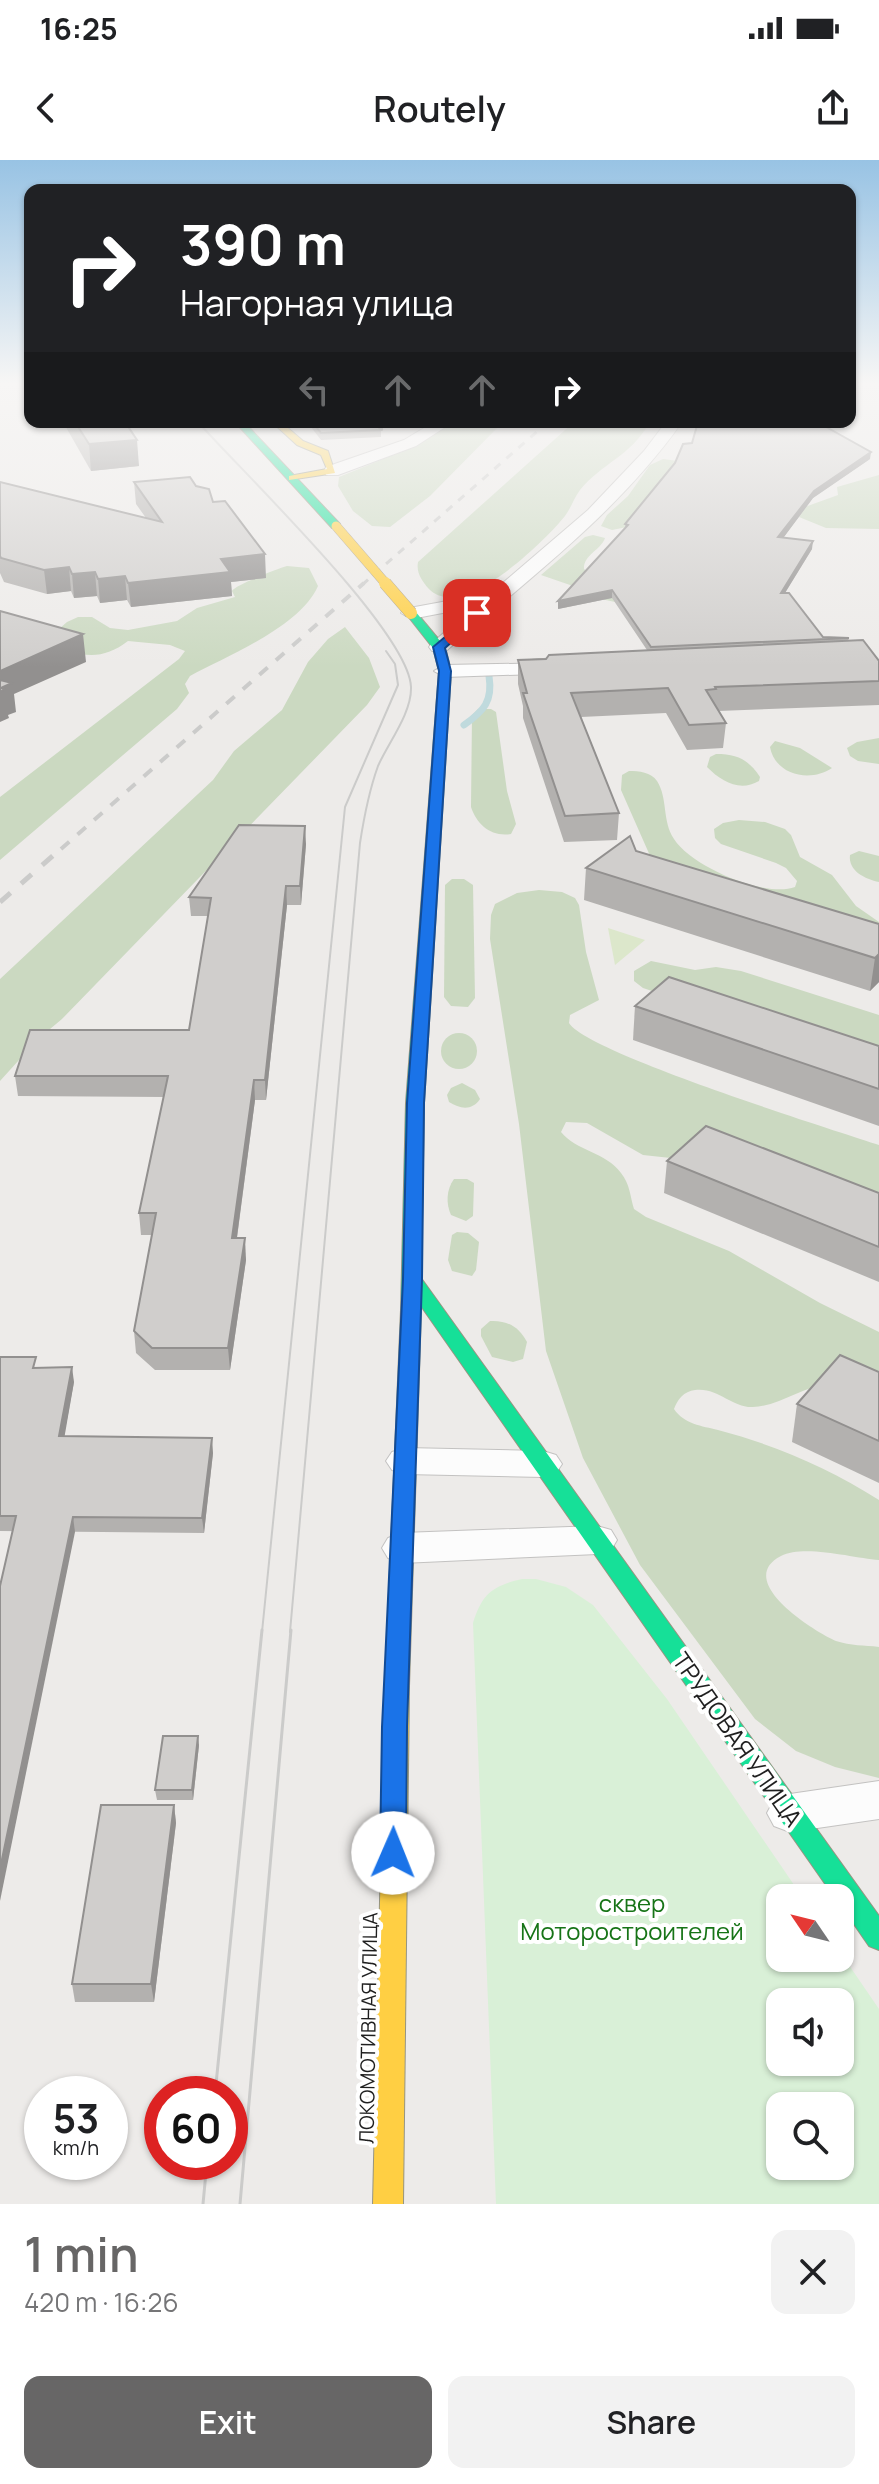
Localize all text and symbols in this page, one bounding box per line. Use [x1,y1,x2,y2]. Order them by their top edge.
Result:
text: 16:25 [40,8,118,49]
text: Routely [373,84,506,133]
icon: back [24,86,68,130]
icon: share [811,86,855,130]
text: 390 m [180,205,346,282]
icon: right [48,216,152,320]
text: Нагорная улица [180,278,454,327]
icon: left [292,368,336,412]
icon: ahead [376,368,420,412]
icon: ahead [460,368,504,412]
icon: right [544,368,588,412]
pin [443,579,511,647]
icon: arrive [455,591,499,635]
street label: ТРУДОВАЯ УЛИЦА [665,1645,811,1833]
position arrow [351,1811,435,1895]
north arrow [766,1884,854,1972]
map controls [766,1884,854,2180]
park label: сквер Моторостроителей [520,1886,744,1947]
street label: ЛОКОМОТИВНАЯ УЛИЦА [352,1912,384,2144]
button: sound [766,1988,854,2076]
speed limit sign: 60 [144,2076,248,2180]
text: 53 [53,2090,99,2145]
button: search [766,2092,854,2180]
text: km/h [53,2134,99,2161]
text: 1 min [24,2221,138,2286]
button: close [771,2230,855,2314]
text: 420 m · 16:26 [24,2284,179,2320]
button: Exit [24,2376,432,2468]
button: Share [448,2376,855,2468]

